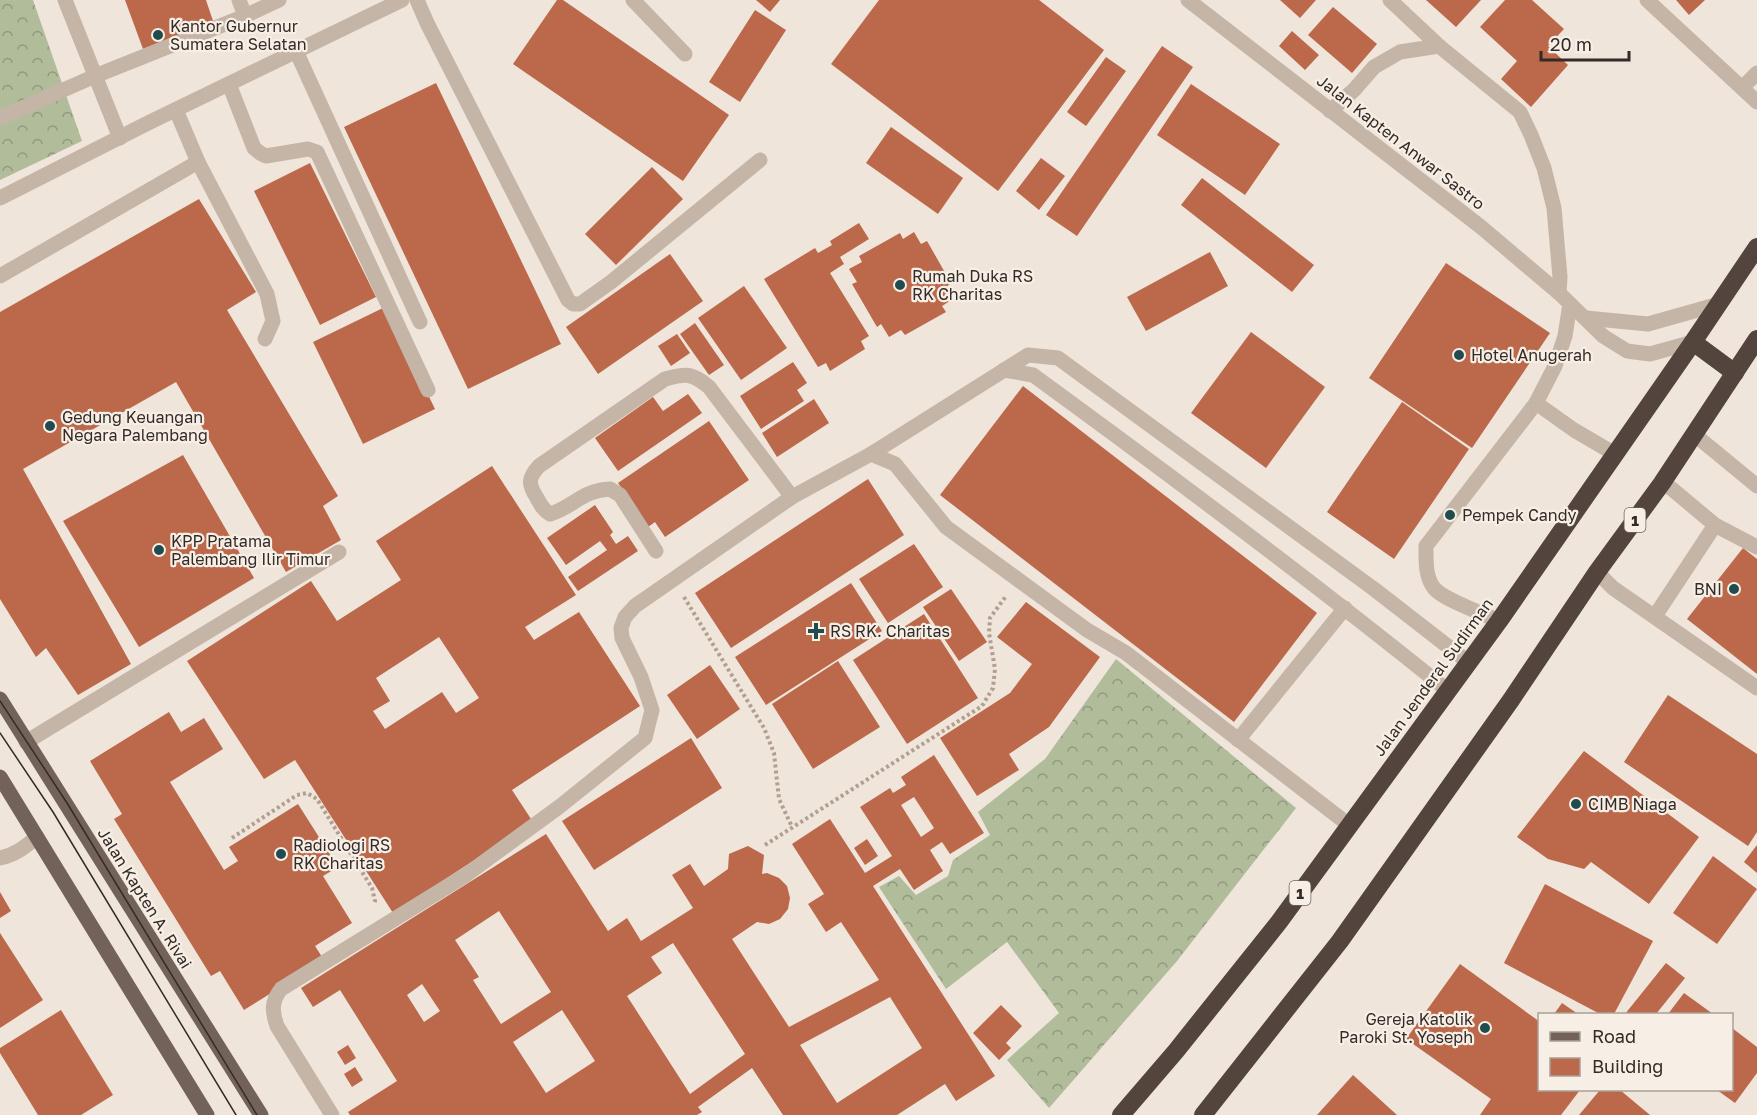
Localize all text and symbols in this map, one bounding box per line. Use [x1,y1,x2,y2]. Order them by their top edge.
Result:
place label: Kantor Gubernur Sumatera Selatan [170,16,307,54]
scale bar [1541,24,1630,62]
marker: Kantor Gubernur Sumatera Selatan [151,28,165,42]
text: 20 m [1550,33,1592,55]
street label: Jalan Kapten Anwar Sastro [1313,70,1489,214]
place label: Rumah Duka RS RK Charitas [912,266,1033,304]
marker: Rumah Duka RS RK Charitas [893,278,907,292]
place label: Hotel Anugerah [1471,345,1592,365]
marker: Hotel Anugerah [1452,348,1466,362]
place label: Gedung Keuangan Negara Palembang [62,407,208,445]
marker: Gedung Keuangan Negara Palembang [43,419,57,433]
place label: Pempek Candy [1462,505,1577,525]
marker: Pempek Candy [1443,508,1457,522]
road number: 1 [1624,508,1646,532]
place label: KPP Pratama Palembang Ilir Timur [171,531,330,569]
marker: KPP Pratama Palembang Ilir Timur [152,543,166,557]
place label: BNI [1694,579,1722,599]
marker: BNI [1727,582,1741,596]
street label: Jalan Jenderal Sudirman [1369,594,1497,760]
place label: RS RK. Charitas [830,621,950,641]
marker: RS RK. Charitas [807,622,825,640]
place label: CIMB Niaga [1588,794,1677,814]
marker: CIMB Niaga [1569,797,1583,811]
street label: Jalan Kapten A. Rivai [94,824,196,972]
place label: Radiologi RS RK Charitas [293,835,390,873]
marker: Radiologi RS RK Charitas [274,847,288,861]
road number: 1 [1290,881,1310,905]
place label: Gereja Katolik Paroki St. Yoseph [1339,1009,1473,1047]
legend [1538,1013,1733,1091]
marker: Gereja Katolik Paroki St. Yoseph [1478,1021,1492,1035]
text: Road [1592,1025,1636,1047]
text: Building [1592,1055,1663,1077]

